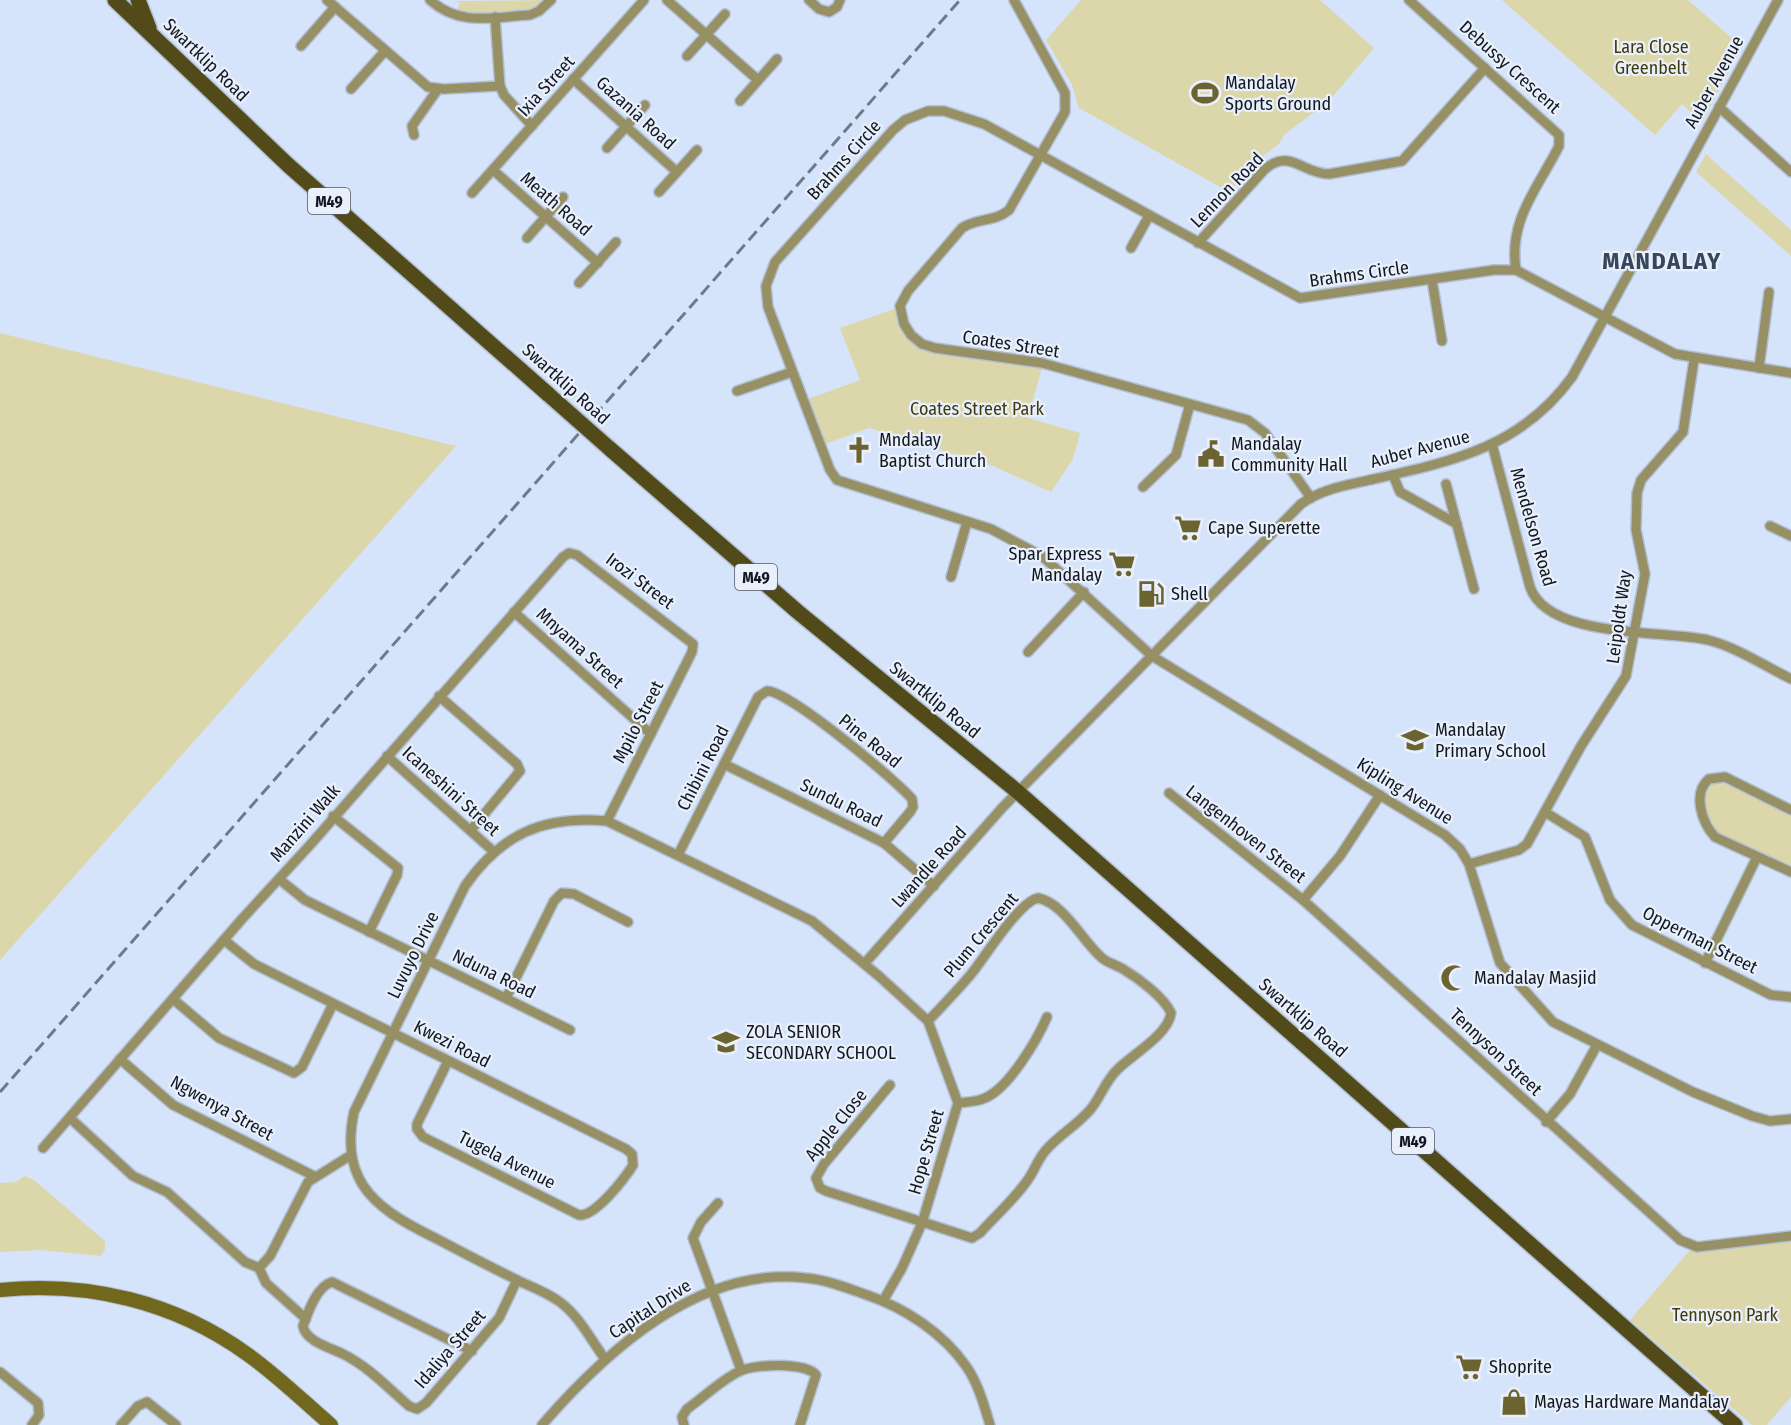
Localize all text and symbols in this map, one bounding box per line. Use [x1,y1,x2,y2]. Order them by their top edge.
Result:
street label: Swartklip Road [159,14,253,106]
street label: Debussy Crescent [1455,16,1565,118]
street label: Auber Avenue [1680,32,1748,132]
park label: Lara Close Greenbelt [1613,36,1689,79]
street label: Ixia Street [513,51,579,121]
street label: Gazania Road [592,72,680,154]
place label: Mandalay Sports Ground [1225,72,1331,115]
sports icon: Mandalay Sports Ground [1190,78,1220,108]
street label: Brahms Circle [802,115,886,205]
street label: Lennon Road [1186,148,1268,232]
street label: Meath Road [516,167,596,241]
road number: M49 [308,188,350,214]
district label: MANDALAY [1602,247,1722,275]
street label: Brahms Circle [1308,256,1410,292]
street label: Coates Street [961,326,1061,363]
street label: Swartklip Road [518,339,614,429]
park label: Coates Street Park [910,398,1045,420]
street label: Auber Avenue [1368,425,1472,473]
place label: Mndalay Baptist Church [879,429,986,472]
place label: Mandalay Community Hall [1231,433,1348,476]
church icon: Mndalay Baptist Church [844,435,874,465]
public building icon: Mandalay Community Hall [1196,439,1226,469]
street label: Mendelson Road [1506,465,1560,589]
supermarket icon: Cape Superette [1173,513,1203,543]
place label: Cape Superette [1208,517,1320,539]
place label: Spar Express Mandalay [1009,543,1102,586]
street label: Irozi Street [601,548,679,614]
supermarket icon: Spar Express Mandalay [1107,549,1137,579]
road number: M49 [735,564,777,590]
street label: Leipoldt Way [1602,569,1636,665]
fuel station icon: Shell [1136,579,1166,609]
place label: Shell [1171,583,1208,605]
street label: Mnyama Street [532,603,628,693]
street label: Swartklip Road [885,657,985,743]
street label: Mpilo Street [608,677,668,767]
street label: Pine Road [834,709,906,773]
place label: Mandalay Primary School [1435,719,1546,762]
street label: Chibini Road [672,722,734,814]
school or university icon: Mandalay Primary School [1400,725,1430,755]
street label: Icaneshini Street [398,741,504,841]
street label: Kipling Avenue [1353,753,1457,829]
street label: Sundu Road [796,774,886,832]
street label: Manzini Walk [265,779,345,866]
street label: Langenhoven Street [1182,780,1311,888]
street label: Lwandle Road [887,822,971,912]
street label: Plum Crescent [939,888,1023,982]
street label: Opperman Street [1639,902,1761,979]
street label: Luvuyo Drive [382,908,444,1002]
street label: Nduna Road [449,944,539,1004]
mosque icon: Mandalay Masjid [1439,963,1469,993]
place label: Mandalay Masjid [1474,967,1597,989]
street label: Swartklip Road [1254,974,1352,1062]
street label: Tennyson Street [1445,1004,1547,1100]
street label: Kwezi Road [410,1015,494,1073]
place label: ZOLA SENIOR SECONDARY SCHOOL [746,1021,896,1064]
school or university icon: ZOLA SENIOR SECONDARY SCHOOL [711,1027,741,1057]
street label: Ngwenya Street [167,1071,278,1145]
street label: Apple Close [800,1085,872,1165]
street label: Hope Street [903,1107,949,1197]
street label: Tugela Avenue [455,1126,559,1194]
road number: M49 [1392,1128,1434,1154]
street label: Capital Drive [605,1274,695,1344]
park label: Tennyson Park [1672,1304,1779,1326]
street label: Idaliya Street [410,1305,490,1393]
supermarket icon: Shoprite [1454,1352,1484,1382]
place label: Shoprite [1489,1356,1552,1378]
shop icon: Mayas Hardware Mandalay [1499,1387,1529,1417]
place label: Mayas Hardware Mandalay [1534,1391,1729,1413]

